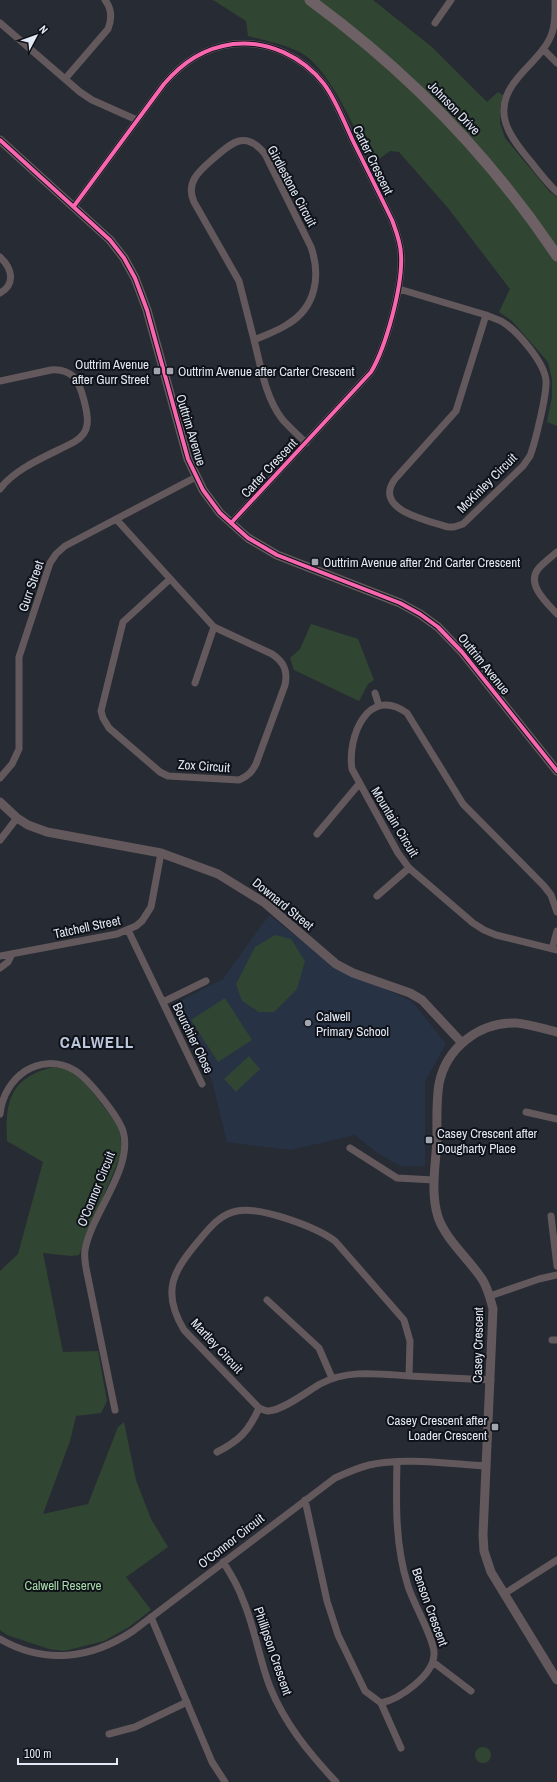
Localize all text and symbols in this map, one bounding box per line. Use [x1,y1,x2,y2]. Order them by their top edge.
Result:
north arrow [16,16,56,56]
text: N [36,22,51,36]
street label: Johnson Drive [424,77,484,139]
street label: Carter Crescent [349,122,397,198]
street label: Girdlestone Circuit [263,143,321,230]
place label: Outtrim Avenue after Gurr Street [72,356,149,388]
place label: Outtrim Avenue after Carter Crescent [178,363,354,380]
marker: Outtrim Avenue after Gurr Street [152,366,162,376]
marker: Outtrim Avenue after Carter Crescent [165,366,175,376]
street label: Outtrim Avenue [172,392,210,468]
street label: Carter Crescent [237,435,301,501]
street label: McKinley Circuit [453,449,521,517]
place label: Outtrim Avenue after 2nd Carter Crescent [323,554,520,571]
marker: Outtrim Avenue after 2nd Carter Crescent [310,557,320,567]
street label: Gurr Street [14,558,48,614]
street label: Outtrim Avenue [454,630,514,698]
street label: Zox Circuit [177,756,231,776]
street label: Mountain Circuit [367,784,423,860]
street label: Downard Street [249,874,317,934]
street label: Tatchell Street [52,912,122,942]
street label: Bourchier Close [169,1000,217,1076]
place label: Calwell Primary School [316,1008,389,1040]
marker: Calwell Primary School [303,1018,313,1028]
district label: CALWELL [60,1030,134,1053]
place label: Casey Crescent after Dougharty Place [437,1125,538,1157]
marker: Casey Crescent after Dougharty Place [424,1135,434,1145]
street label: O'Connor Circuit [73,1149,119,1229]
street label: Casey Crescent [469,1307,487,1383]
street label: Martley Circuit [187,1315,247,1377]
place label: Casey Crescent after Loader Crescent [387,1412,487,1444]
marker: Casey Crescent after Loader Crescent [490,1422,500,1432]
street label: O'Connor Circuit [194,1510,268,1572]
street label: Benson Crescent [408,1566,452,1648]
park label: Calwell Reserve [25,1577,102,1594]
street label: Phillipson Crescent [250,1605,296,1697]
scale bar [18,1740,117,1766]
text: 100 m [24,1746,51,1762]

